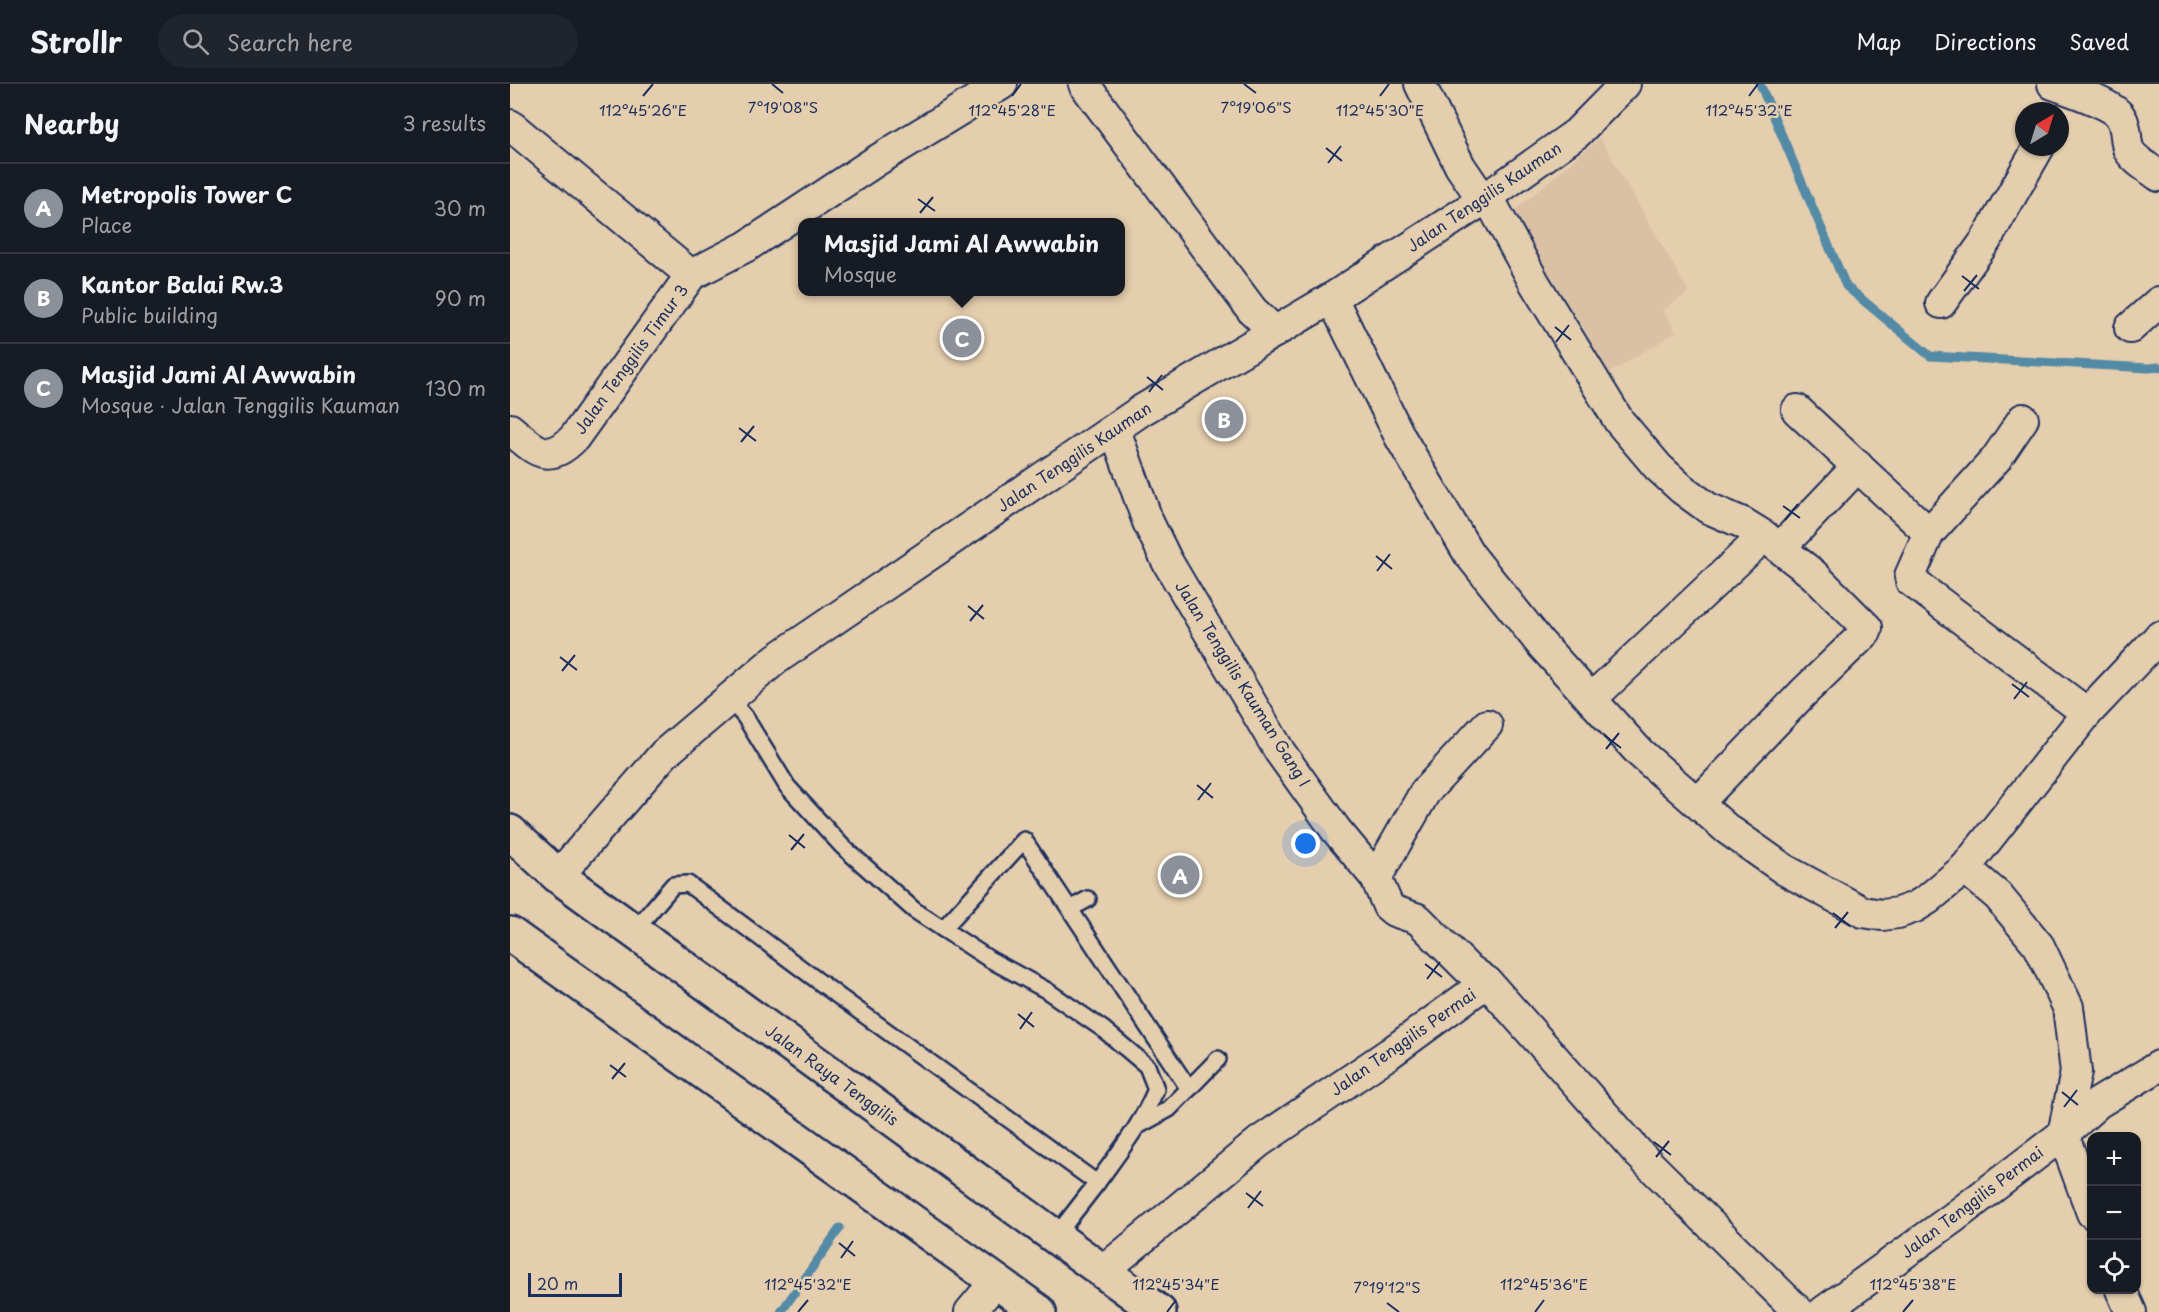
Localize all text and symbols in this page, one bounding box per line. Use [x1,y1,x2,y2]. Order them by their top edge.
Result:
search box [158,14,578,68]
text: Strollr [30,20,122,63]
icon: search [179,25,212,58]
text: Search here [227,25,353,58]
text: Map [1856,25,1901,57]
text: Directions [1934,25,2036,57]
text: Saved [2069,25,2129,57]
text: 7°19'08"S [748,95,818,118]
text: 7°19'06"S [1220,95,1292,118]
text: 112°45'26"E [599,98,687,121]
text: 112°45'28"E [968,98,1056,121]
text: 112°45'30"E [1336,98,1424,121]
text: 112°45'32"E [1705,98,1793,121]
north arrow [2015,102,2069,156]
text: Nearby [24,104,119,143]
text: 3 results [403,108,486,138]
street label: Jalan Tenggilis Kauman [1401,135,1566,257]
text: Metropolis Tower C [81,177,292,210]
text: A [36,193,51,223]
text: 30 m [433,193,486,223]
text: Place [81,210,132,240]
popup [798,218,1125,296]
text: Masjid Jami Al Awwabin [824,226,1099,259]
text: Mosque [824,259,897,289]
text: Kantor Balai Rw.3 [81,267,283,300]
street label: Jalan Tenggilis Timur 3 [567,278,693,438]
text: B [37,283,50,313]
text: 90 m [435,283,486,313]
text: Public building [81,300,218,330]
pin: C [942,316,982,360]
text: Masjid Jami Al Awwabin [81,357,356,390]
text: C [36,373,51,403]
text: 130 m [426,373,486,403]
text: Mosque · Jalan Tenggilis Kauman [81,390,400,420]
street label: Jalan Tenggilis Kauman [991,395,1156,517]
pin: B [1204,396,1244,442]
street label: Jalan Tenggilis Kauman Gang I [1170,576,1317,791]
your location [1291,829,1320,858]
pin: A [1160,852,1200,898]
street label: Jalan Tenggilis Permai [1325,982,1480,1101]
street label: Jalan Raya Tenggilis [761,1018,904,1131]
map controls [2087,1132,2141,1294]
button: + [2087,1132,2141,1186]
street label: Jalan Tenggilis Permai [1895,1139,2048,1263]
button: − [2087,1186,2141,1240]
button: locate [2087,1240,2141,1294]
scale bar [528,1270,622,1298]
text: 20 m [537,1271,578,1295]
text: 112°45'32"E [764,1272,852,1295]
text: 112°45'34"E [1132,1272,1220,1295]
text: 112°45'36"E [1500,1272,1588,1295]
text: 112°45'38"E [1870,1272,1957,1295]
text: 7°19'12"S [1353,1275,1421,1298]

